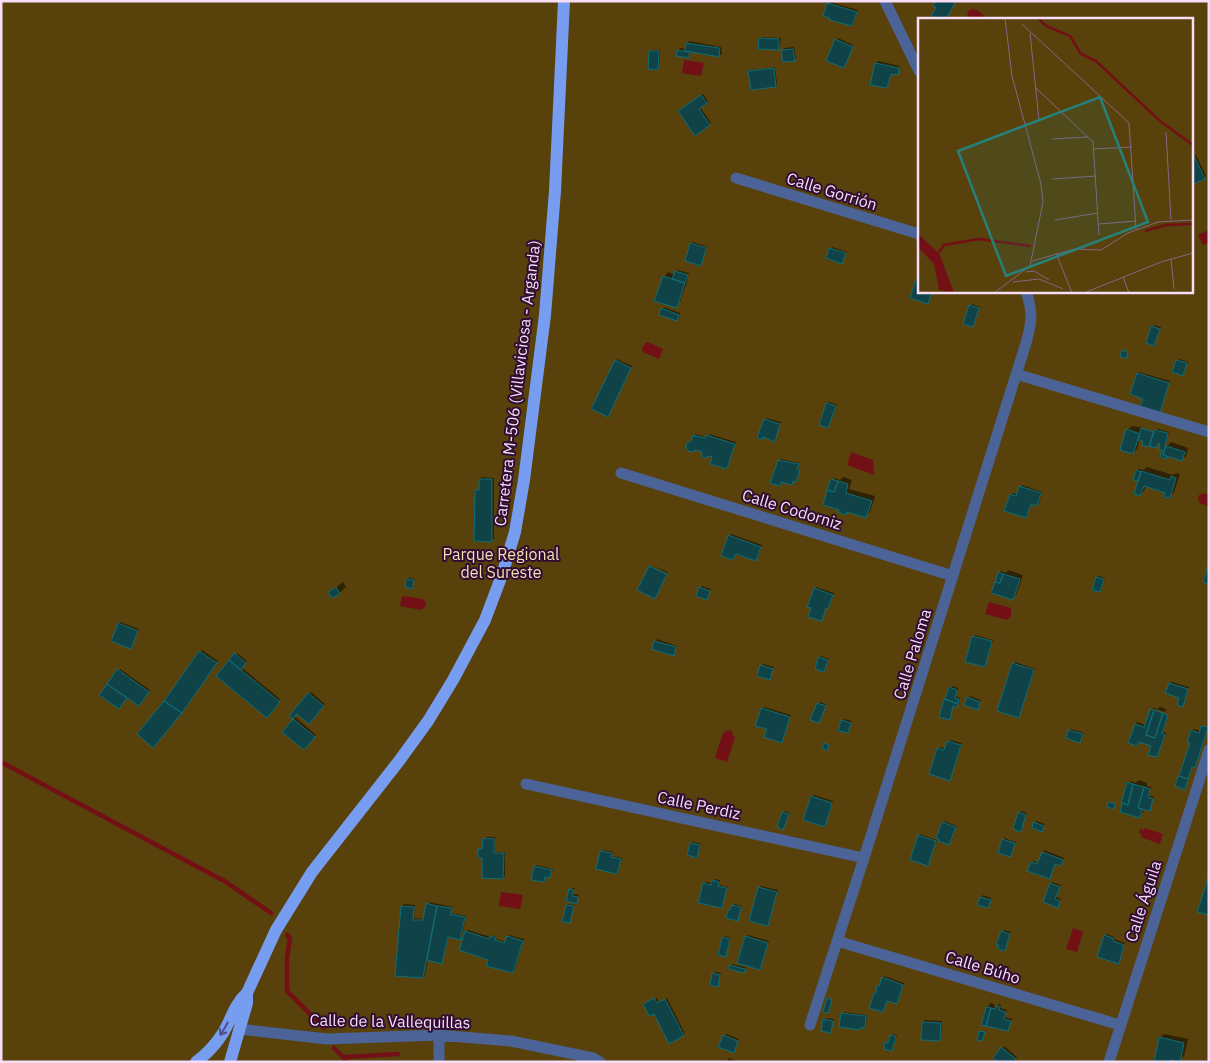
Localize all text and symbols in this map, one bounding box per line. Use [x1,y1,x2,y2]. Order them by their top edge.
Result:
inset map [918,18,1192,292]
street label: Calle Gorrión [784,168,880,214]
street label: Carretera M-506 (Villaviciosa - Arganda) [490,239,544,527]
street label: Calle Codorniz [740,484,844,534]
park label: Parque Regional del Sureste [443,544,559,582]
street label: Calle Paloma [889,606,935,702]
street label: Calle Perdiz [656,786,742,824]
street label: Calle Águila [1120,857,1166,944]
street label: Calle Búho [943,946,1023,988]
street label: Calle de la Vallequillas [309,1010,471,1032]
one-way arrow [219,1021,228,1036]

